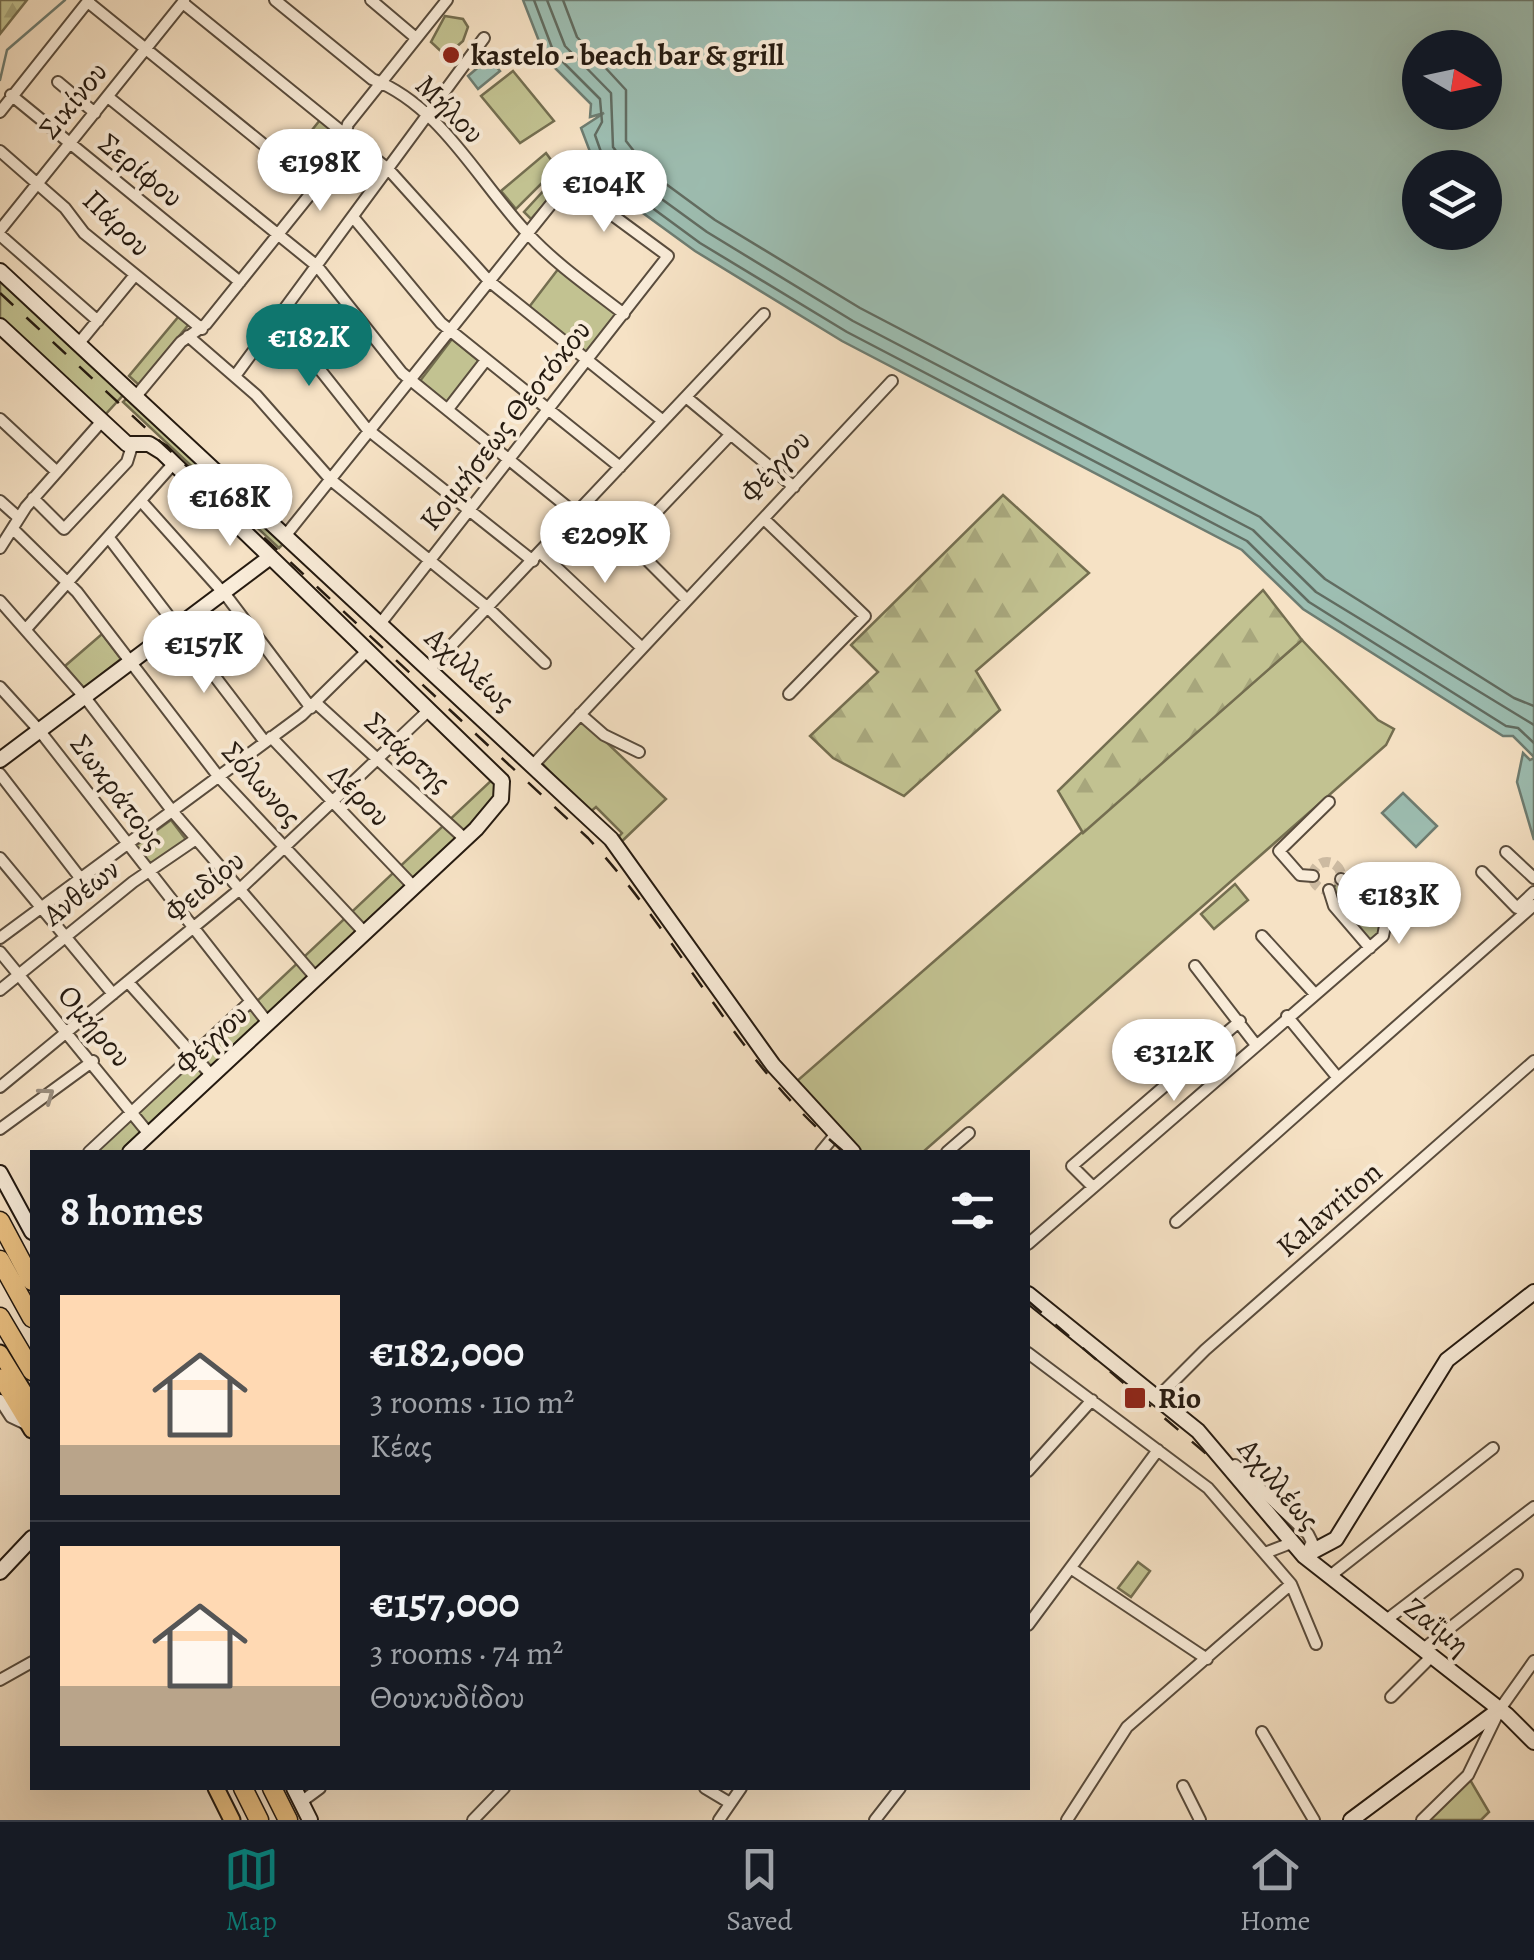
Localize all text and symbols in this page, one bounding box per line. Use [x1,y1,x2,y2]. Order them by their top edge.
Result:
north arrow [1402,30,1502,130]
map controls [1402,30,1502,250]
place label: kastelo - beach bar & grill [471,35,784,75]
marker: kastelo - beach bar & grill [440,44,462,66]
street label: Σικίνου [30,53,116,147]
street label: Μήλου [407,66,493,152]
street label: Σερίφου [90,124,192,216]
pin: €198K [250,129,390,214]
text: €198K [279,139,361,183]
pin: €104K [534,150,674,235]
button: layers [1402,150,1502,250]
text: €104K [563,160,645,204]
street label: Πάρου [74,180,160,266]
pin: €182K [239,304,379,389]
street label: Κοιμήσεως Θεοτόκου [410,311,600,539]
text: €182K [268,314,350,358]
street label: Φέγγου [731,421,819,511]
pin: €168K [160,464,300,549]
text: €168K [189,474,271,518]
pin: €209K [535,501,675,586]
text: €209K [562,511,648,555]
pin: €157K [134,611,274,696]
street label: Αχιλλέως [416,617,524,720]
text: €157K [165,621,243,665]
street label: Σπάρτης [356,703,460,801]
street label: Σωκράτους [61,726,175,858]
street label: Σόλωνος [213,733,311,835]
street label: Λέρου [319,754,400,835]
street label: Φειδίου [155,841,253,931]
street label: Ανθέων [34,849,128,935]
pin: €183K [1329,862,1469,947]
text: €183K [1359,872,1439,916]
street label: Ομήρου [49,976,141,1076]
street label: Φέγγου [166,995,256,1083]
pin: €312K [1104,1019,1244,1104]
text: €312K [1134,1029,1214,1073]
one-way arrow [35,1089,54,1107]
street label: Kalavriton [1268,1152,1390,1266]
text: 8 homes [60,1182,204,1239]
icon: filters [945,1183,1000,1238]
text: €182,000 [370,1323,524,1380]
icon: home [140,1335,260,1455]
place label: Rio [1158,1378,1201,1418]
text: 3 rooms · 110 m² [370,1380,574,1424]
marker: Rio [1122,1385,1148,1411]
text: Κέας [370,1424,432,1468]
street label: Αχιλλέως [1228,1429,1329,1538]
text: €157,000 [370,1574,520,1631]
icon: home [140,1586,260,1706]
street label: Ζαΐμη [1396,1588,1478,1664]
text: 3 rooms · 74 m² [370,1631,563,1675]
text: Θουκυδίδου [370,1675,525,1719]
tab: Map [224,1842,279,1940]
tab: Saved [726,1842,793,1940]
tab: Home [1240,1842,1310,1940]

